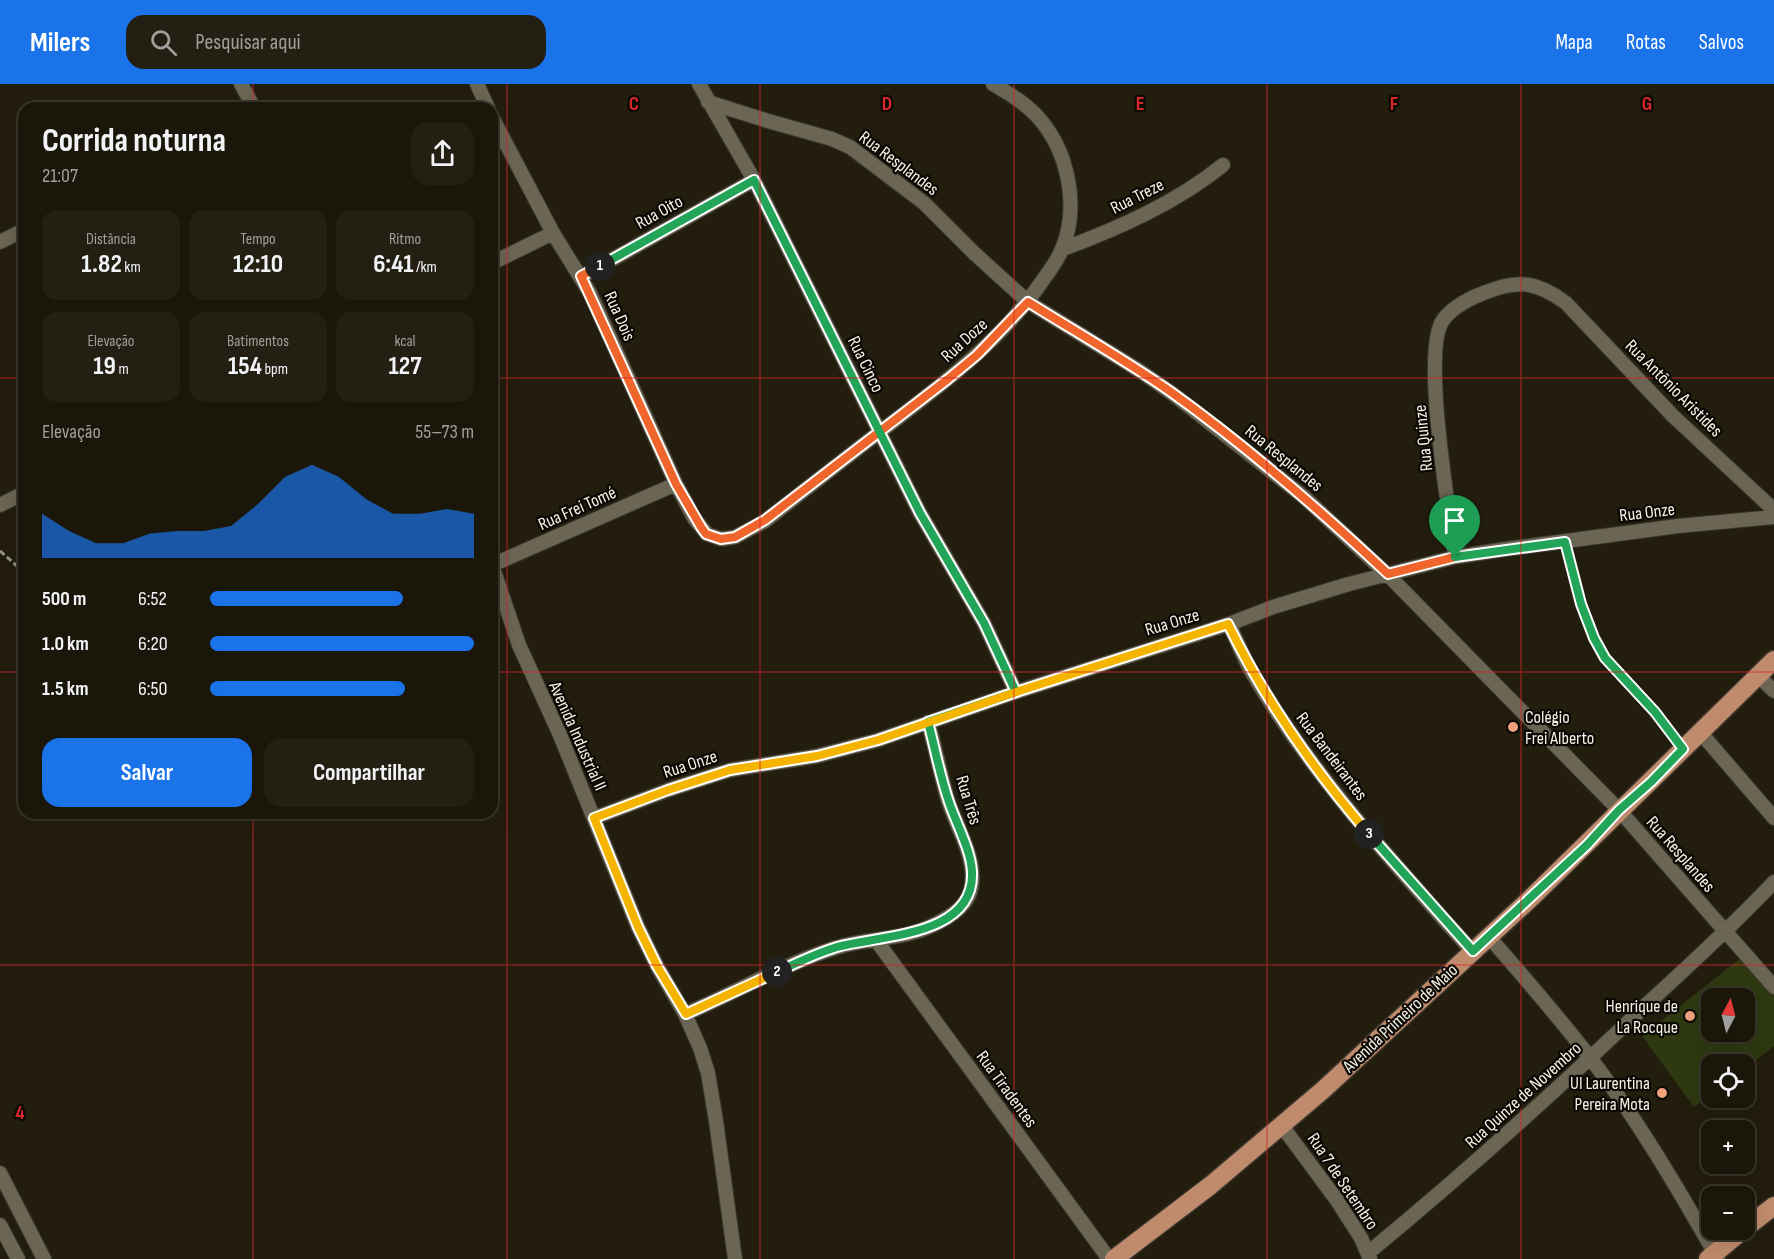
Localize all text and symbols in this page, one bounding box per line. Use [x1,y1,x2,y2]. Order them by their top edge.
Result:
search box [126,15,546,69]
text: Milers [30,26,90,59]
icon: search [147,26,180,59]
text: Pesquisar aqui [195,29,301,56]
text: Mapa [1555,30,1593,55]
text: Rotas [1626,30,1666,55]
text: Salvos [1699,30,1744,55]
text: C [629,92,639,116]
text: D [882,92,892,116]
text: E [1136,92,1144,116]
text: F [1390,92,1398,116]
text: G [1642,92,1652,116]
text: Corrida noturna [42,121,226,161]
button: share [411,122,474,185]
street label: Rua Resplandes [855,127,943,200]
text: 21:07 [42,164,78,188]
street label: Rua Treze [1107,174,1167,219]
street label: Rua Oito [632,191,686,234]
text: Distância [86,230,136,249]
text: Tempo [240,230,276,249]
text: Ritmo [389,230,421,249]
text: 1.82 [81,249,122,280]
text: 12:10 [233,249,283,280]
text: 6:41 [373,249,414,280]
pin: 1 [585,251,615,281]
text: 1 [597,256,603,275]
text: km [122,258,141,277]
text: /km [414,258,437,277]
street label: Rua Dois [599,288,640,344]
street label: Rua Doze [937,314,992,367]
text: Elevação [88,332,135,351]
text: Batimentos [227,332,289,351]
text: kcal [394,332,416,351]
street label: Rua Cinco [843,333,888,396]
street label: Rua Antônio Aristides [1621,335,1727,441]
text: 19 [93,351,116,382]
text: 154 [228,351,262,382]
text: 127 [388,351,422,382]
text: m [116,360,129,379]
text: bpm [262,360,288,379]
street label: Rua Quinze [1410,404,1437,472]
text: Elevação [42,420,101,444]
text: 55–73 m [415,420,474,444]
street label: Rua Resplandes [1241,421,1327,496]
street label: Rua Frei Tomé [535,482,619,535]
pin [1429,495,1480,557]
street label: Rua Onze [1618,499,1676,526]
icon: arrive [1438,504,1471,537]
text: 500 m [42,587,86,611]
text: 6:52 [138,587,167,611]
street label: Rua Onze [1142,604,1202,641]
text: 1.0 km [42,632,89,656]
text: 6:20 [138,632,168,656]
text: 1.5 km [42,677,88,701]
text: 6:50 [138,677,167,701]
street label: Avenida Industrial II [544,678,611,794]
place label: Colégio Frei Alberto [1525,707,1594,749]
street label: Rua Bandeirantes [1292,708,1372,805]
marker: Colégio Frei Alberto [1506,720,1520,734]
button: Salvar [42,738,252,807]
button: Compartilhar [264,738,474,807]
street label: Rua Onze [660,746,720,783]
street label: Rua Três [951,773,986,827]
street label: Rua Resplandes [1642,812,1719,897]
pin: 3 [1354,819,1384,849]
text: 3 [1365,824,1373,843]
pin: 2 [762,957,792,987]
street label: Avenida Primeiro de Maio [1338,960,1462,1078]
text: 2 [773,962,781,981]
north arrow [1701,988,1755,1042]
map controls [1701,988,1755,1240]
place label: Henrique de La Rocque [1606,996,1678,1038]
marker: Henrique de La Rocque [1683,1009,1697,1023]
street label: Rua Quinze de Novembro [1461,1038,1586,1153]
street label: Rua Tiradentes [972,1047,1041,1132]
button: locate [1701,1054,1755,1108]
place label: UI Laurentina Pereira Mota [1570,1073,1650,1115]
marker: UI Laurentina Pereira Mota [1655,1086,1669,1100]
text: 4 [15,1101,25,1125]
button: + [1701,1120,1755,1174]
street label: Rua 7 de Setembro [1303,1129,1383,1234]
button: − [1701,1186,1755,1240]

